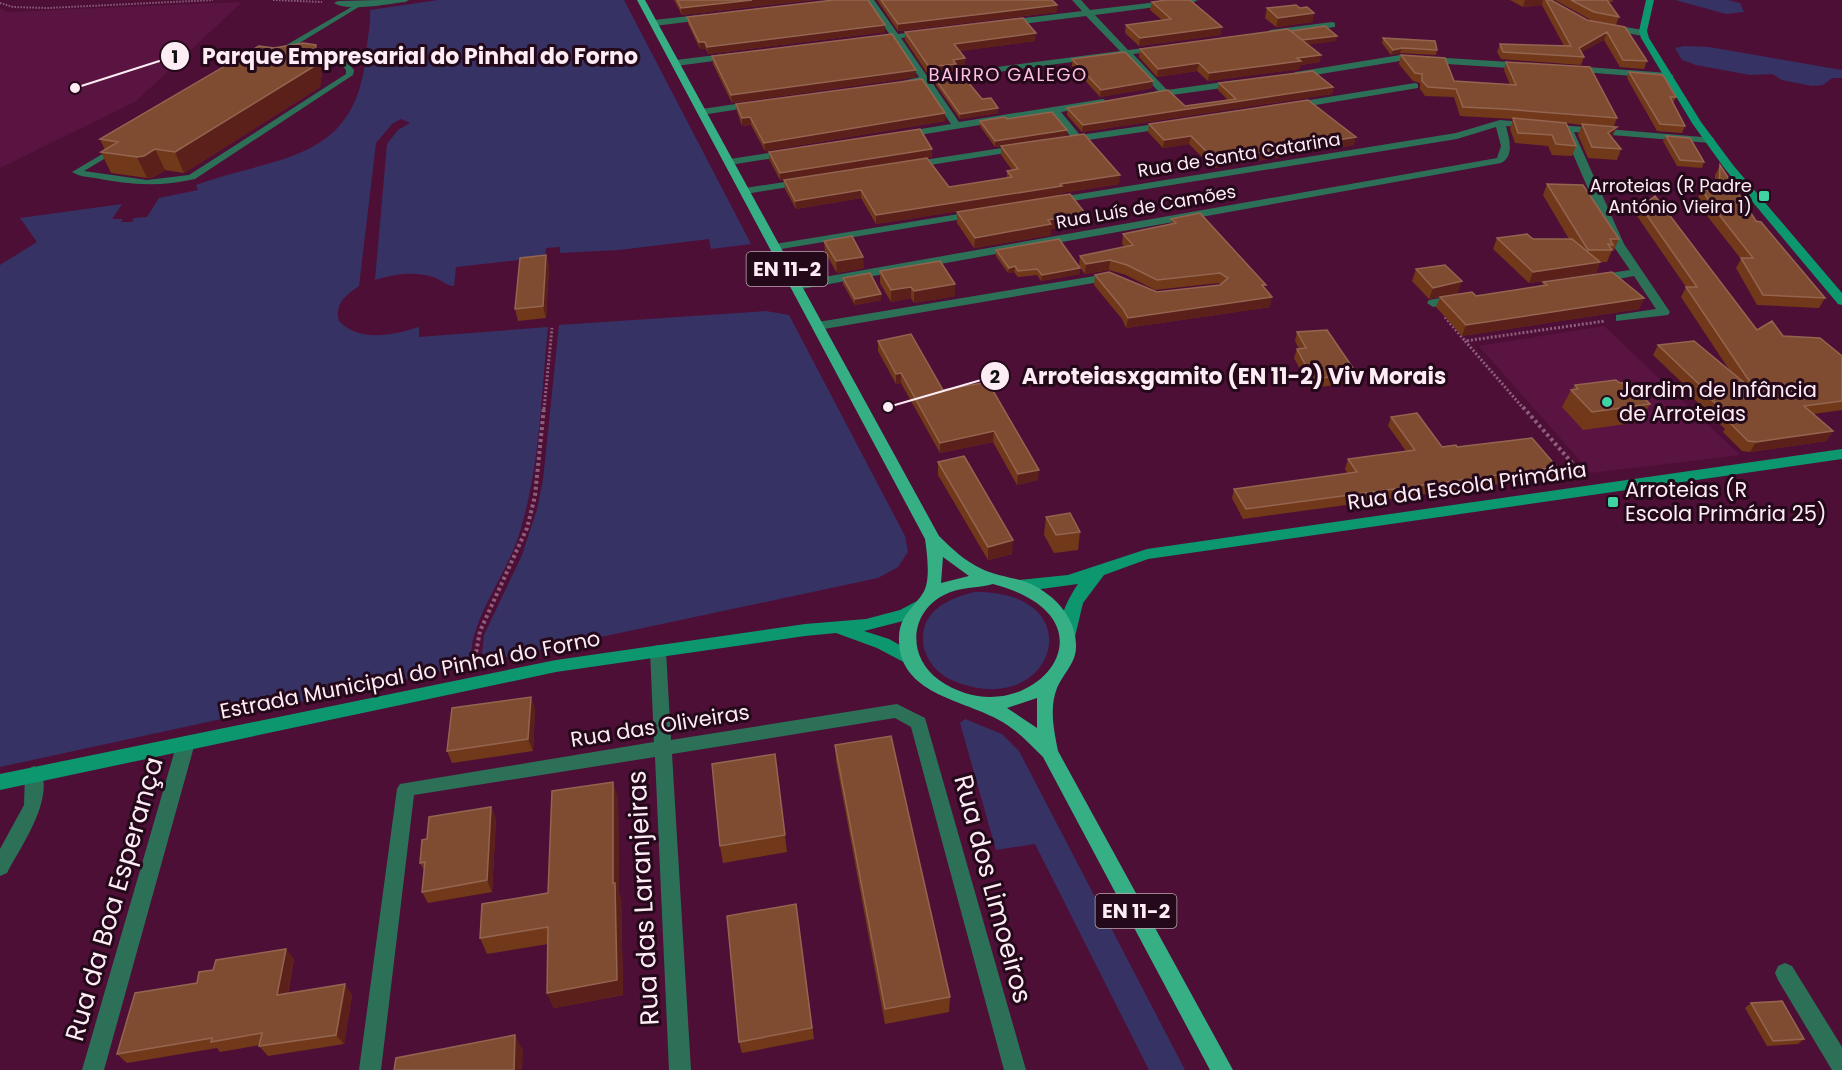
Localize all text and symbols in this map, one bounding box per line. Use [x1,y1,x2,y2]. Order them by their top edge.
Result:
callout: Parque Empresarial do Pinhal do Forno [160,36,650,76]
text: Parque Empresarial do Pinhal do Forno [202,41,638,72]
text: 1 [172,44,178,69]
district label: BAIRRO GALEGO [928,62,1088,87]
street label: Rua de Santa Catarina [1136,126,1342,183]
place label: Arroteias (R Padre António Vieira 1) [1590,173,1752,219]
street label: Rua Luís de Camões [1054,178,1238,235]
marker: Arroteias (R Padre António Vieira 1) [1757,189,1771,203]
road number: EN 11-2 [746,252,828,286]
callout: Arroteiasxgamito (EN 11-2) Viv Morais [980,356,1458,396]
text: Arroteiasxgamito (EN 11-2) Viv Morais [1022,361,1446,392]
text: 2 [990,364,1000,389]
place label: Jardim de Infância de Arroteias [1619,375,1817,428]
marker: Jardim de Infância de Arroteias [1600,395,1614,409]
street label: Rua da Escola Primária [1346,454,1588,517]
place label: Arroteias (R Escola Primária 25) [1625,475,1826,528]
marker: Arroteias (R Escola Primária 25) [1606,495,1620,509]
street label: Estrada Municipal do Pinhal do Forno [217,623,603,726]
street label: Rua das Oliveiras [568,697,751,754]
street label: Rua da Boa Esperança [56,753,172,1045]
street label: Rua das Laranjeiras [618,770,668,1026]
street label: Rua dos Limoeiros [945,771,1041,1007]
road number: EN 11-2 [1096,894,1176,928]

